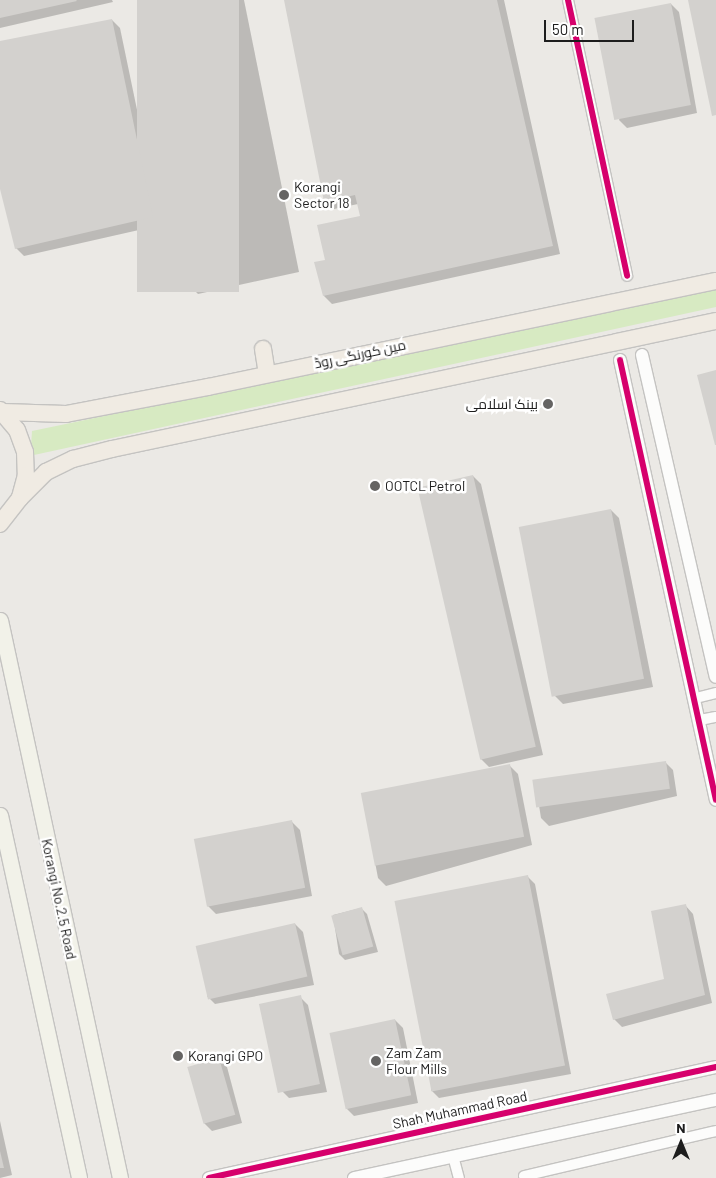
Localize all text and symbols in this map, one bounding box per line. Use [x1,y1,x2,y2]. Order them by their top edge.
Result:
scale bar [546,10,636,42]
text: 50 m [552,20,584,38]
place label: Korangi Sector 18 [294,179,350,212]
marker: Korangi Sector 18 [278,189,290,201]
street label: مین کورنگی روڈ [313,336,407,372]
place label: بینک اسلامی [466,396,538,412]
marker: بینک اسلامی [542,398,554,410]
place label: OOTCL Petrol [385,478,465,494]
marker: OOTCL Petrol [369,480,381,492]
street label: Korangi No.2.5 Road [38,837,80,961]
place label: Zam Zam Flour Mills [386,1045,447,1078]
place label: Korangi GPO [188,1048,263,1064]
marker: Korangi GPO [172,1050,184,1062]
marker: Zam Zam Flour Mills [370,1055,382,1067]
street label: Shah Muhammad Road [391,1088,529,1132]
north arrow [656,1118,706,1168]
text: N [676,1119,686,1136]

